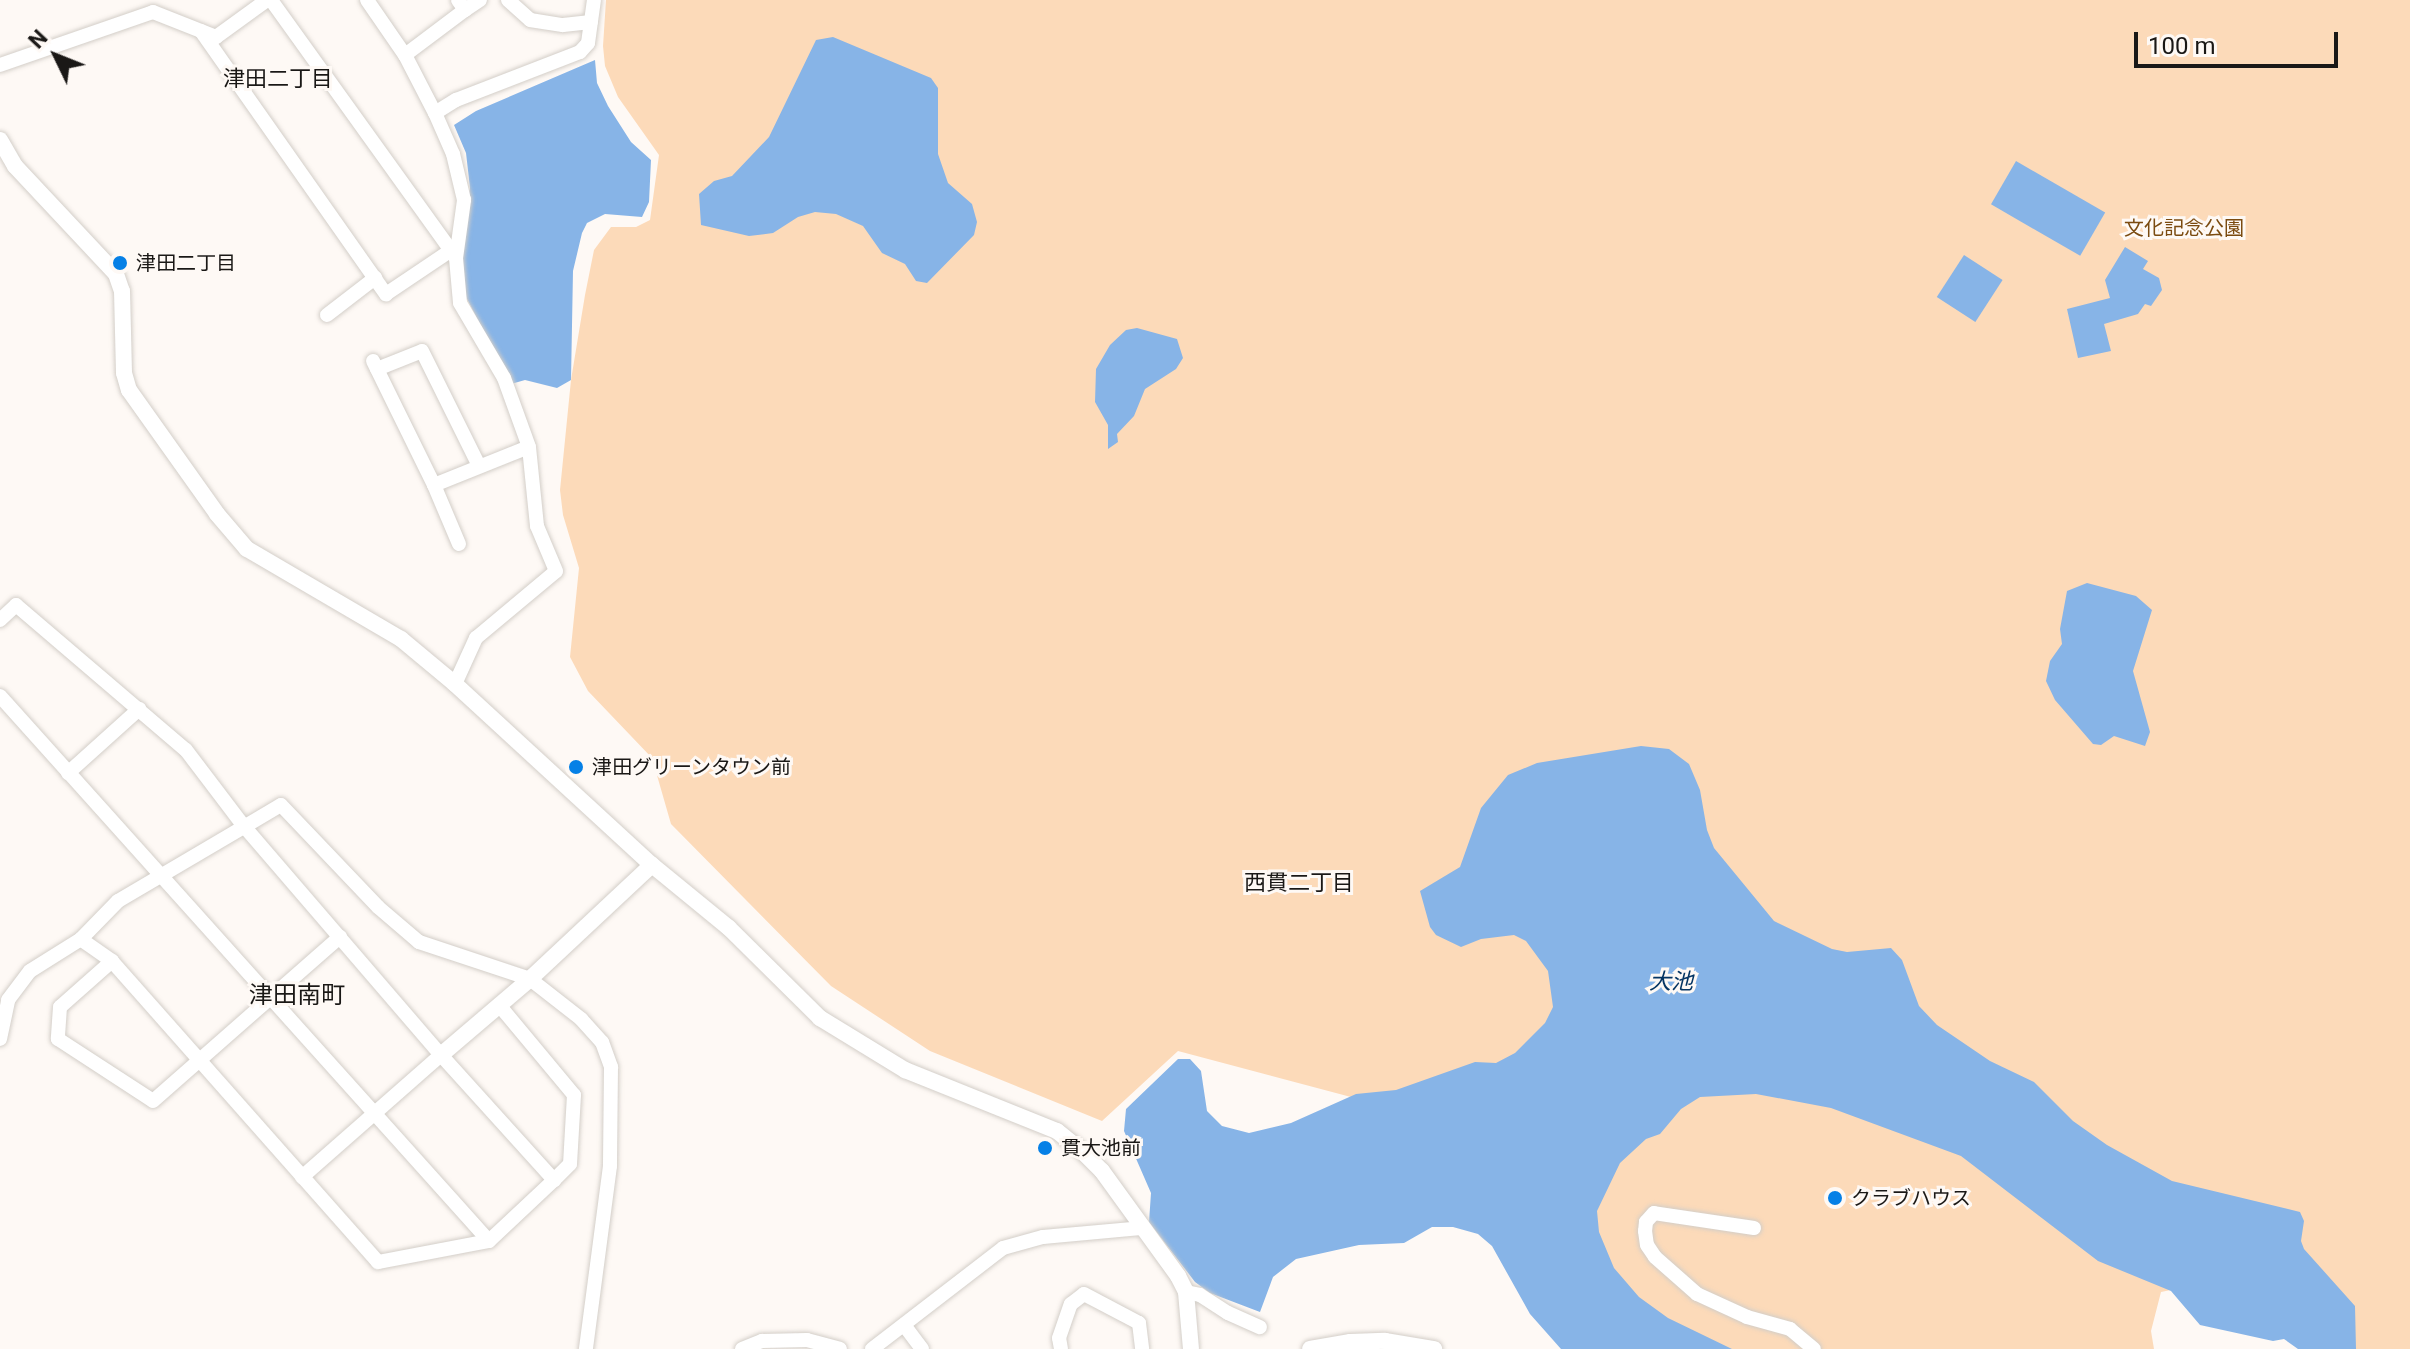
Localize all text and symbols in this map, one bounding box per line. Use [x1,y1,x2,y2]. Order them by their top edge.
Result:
north arrow [16,16,96,96]
scale bar [2138,16,2342,66]
text: N [24,25,53,53]
text: 100 m [2148,32,2215,60]
district label: 津田二丁目 [223,66,333,92]
park label: 文化記念公園 [2124,216,2244,240]
place label: 津田二丁目 [136,251,236,275]
marker: 津田二丁目 [111,254,129,272]
place label: 津田グリーンタウン前 [592,755,792,779]
marker: 津田グリーンタウン前 [567,758,585,776]
district label: 西貫二丁目 [1244,870,1354,896]
water label: 大池 [1649,969,1693,995]
district label: 津田南町 [249,982,345,1010]
place label: 貫大池前 [1061,1136,1141,1160]
marker: 貫大池前 [1036,1139,1054,1157]
place label: クラブハウス [1851,1186,1971,1210]
marker: クラブハウス [1826,1189,1844,1207]

